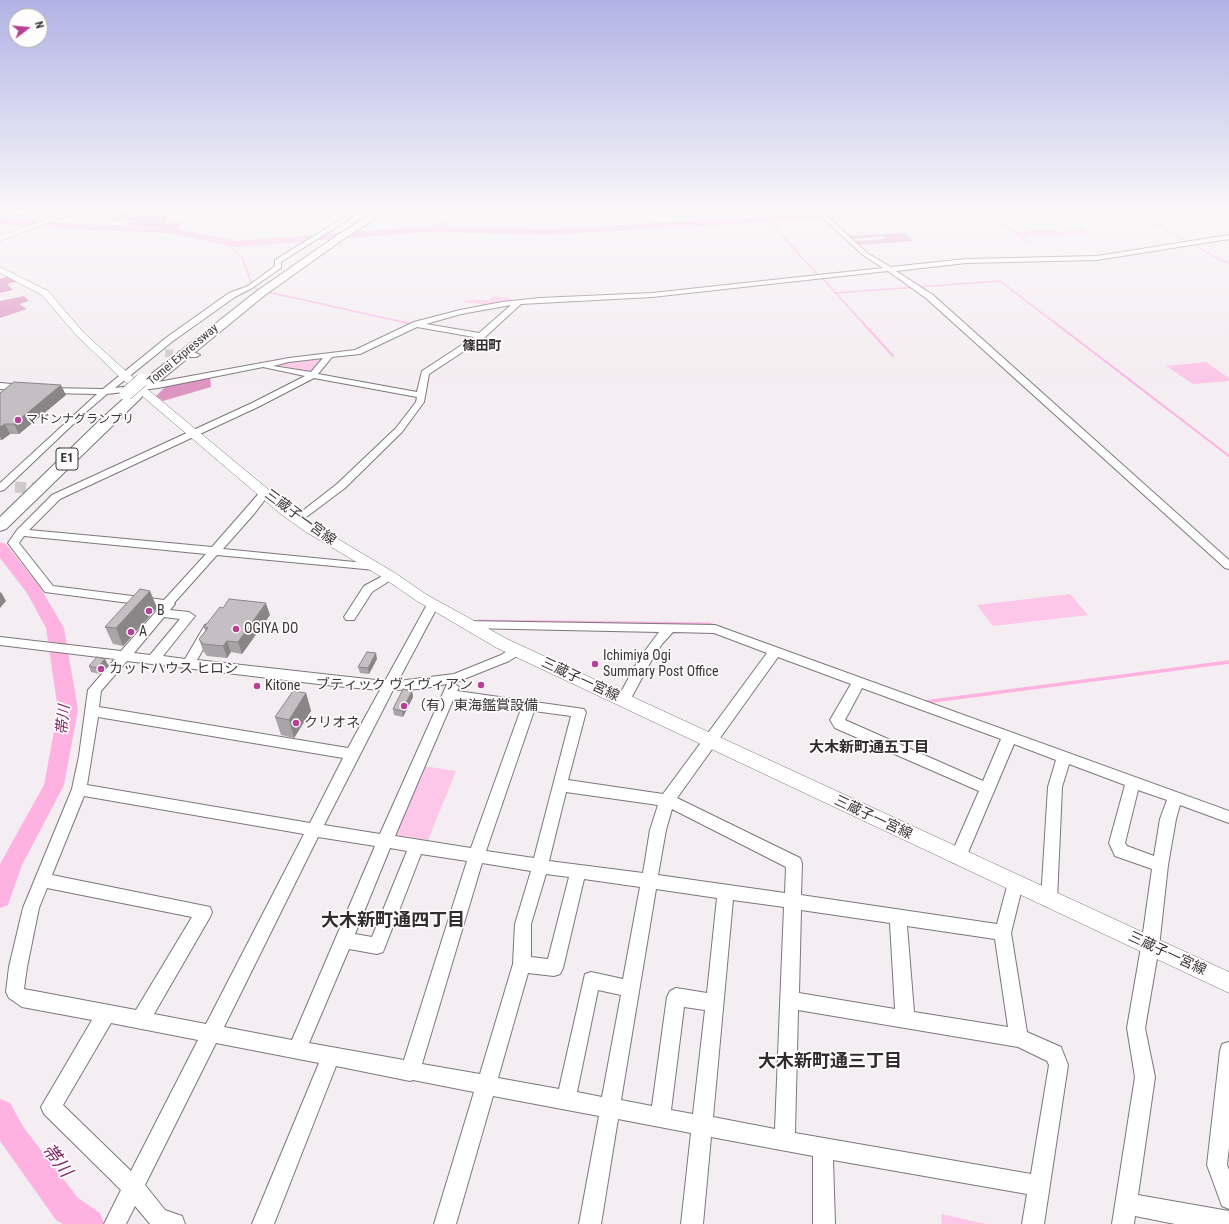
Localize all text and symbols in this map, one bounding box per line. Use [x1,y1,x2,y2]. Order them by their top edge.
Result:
north arrow [8,8,48,48]
text: N [32,20,46,30]
street label: Tomei Expressway [145,321,221,389]
district label: 篠田町 [463,339,501,355]
place label: マドンナグランプリ [26,413,134,427]
marker: マドンナグランプリ [13,415,23,425]
road number: E1 [56,448,78,470]
street label: 三蔵子一宮線 [261,487,339,549]
place label: B [157,603,165,619]
marker: B [144,606,154,616]
place label: OGIYA DO [244,621,298,637]
place label: A [139,624,147,640]
marker: OGIYA DO [231,624,241,634]
marker: A [126,627,136,637]
place label: Ichimiya Ogi Summary Post Office [603,648,719,680]
street label: 三蔵子一宮線 [538,655,622,705]
marker: Ichimiya Ogi Summary Post Office [590,659,600,669]
place label: カットハウス ヒロシ [109,661,238,677]
marker: カットハウス ヒロシ [96,664,106,674]
place label: ブティック ヴィヴィアン [316,677,473,693]
place label: Kitone [265,678,300,694]
marker: ブティック ヴィヴィアン [476,680,486,690]
marker: Kitone [252,681,262,691]
place label: （有）東海鑑賞設備 [412,698,538,714]
marker: （有）東海鑑賞設備 [399,701,409,711]
water label: 帯川 [54,704,74,736]
place label: クリオネ [304,715,360,731]
marker: クリオネ [291,718,301,728]
district label: 大木新町通五丁目 [809,739,929,757]
street label: 三蔵子一宮線 [831,793,915,843]
district label: 大木新町通四丁目 [321,910,465,932]
street label: 三蔵子一宮線 [1125,929,1209,979]
district label: 大木新町通三丁目 [758,1051,902,1073]
water label: 帯川 [37,1140,75,1182]

